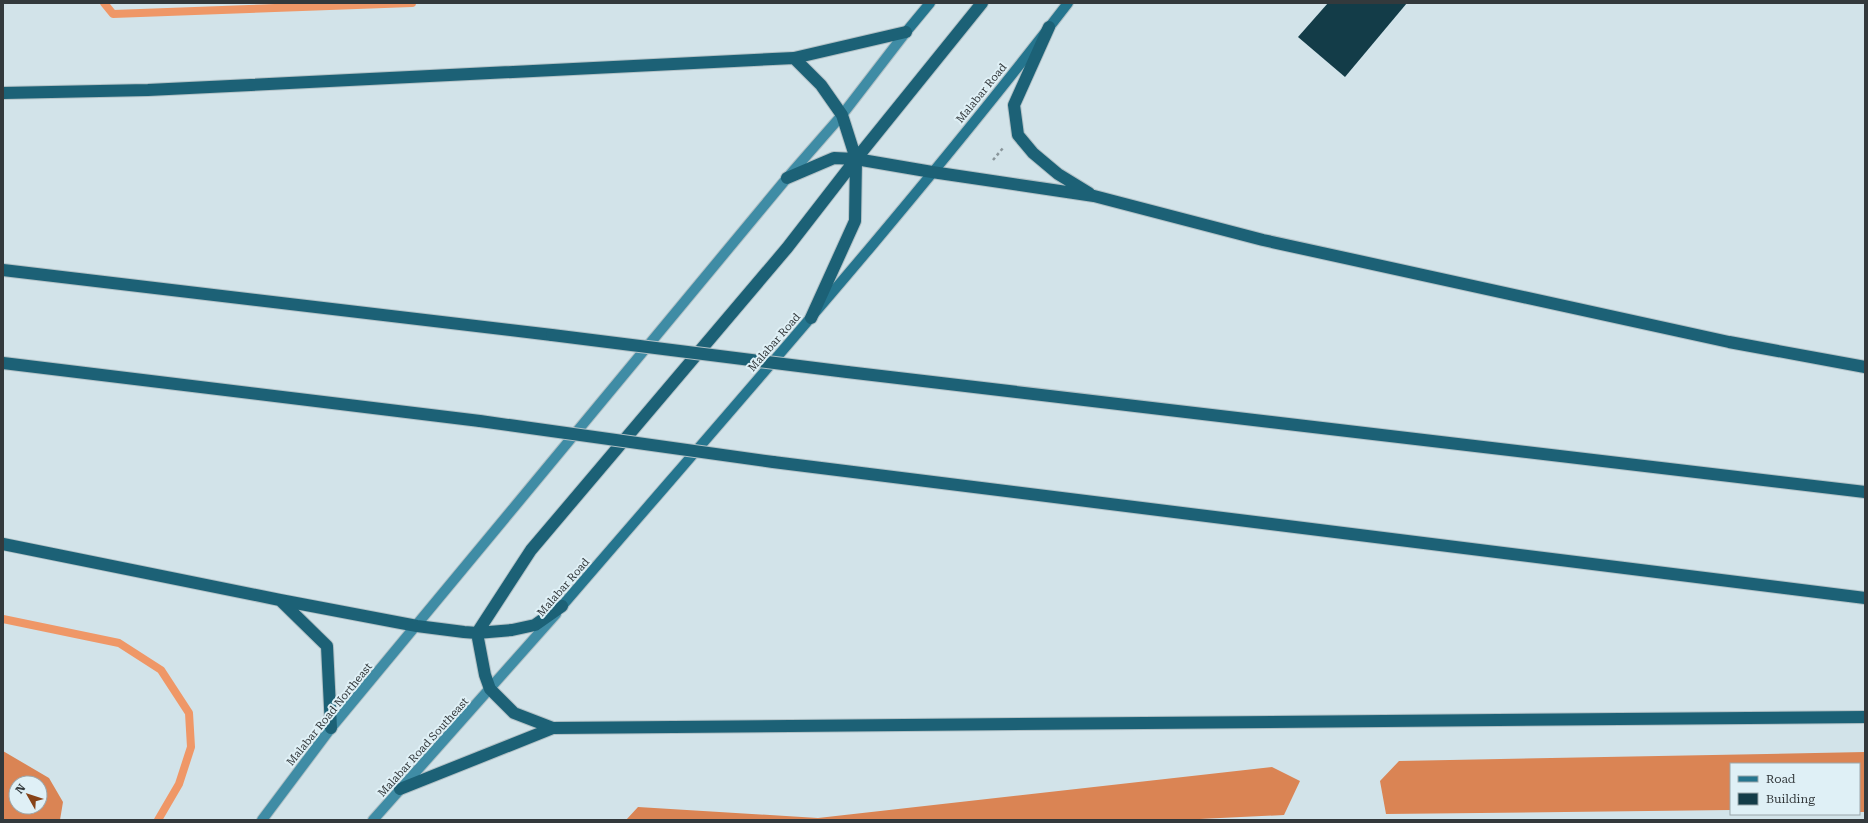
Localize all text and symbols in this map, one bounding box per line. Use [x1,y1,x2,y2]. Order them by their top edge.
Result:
street label: Malabar Road [953,61,1009,126]
street label: Malabar Road [746,311,803,374]
street label: Malabar Road [535,556,592,619]
street label: Malabar Road Northeast [284,660,375,768]
street label: Malabar Road Southeast [375,695,471,800]
legend [1730,763,1860,815]
text: Road [1766,772,1796,786]
north arrow [8,775,48,815]
text: N [13,781,29,796]
text: Building [1766,792,1815,806]

